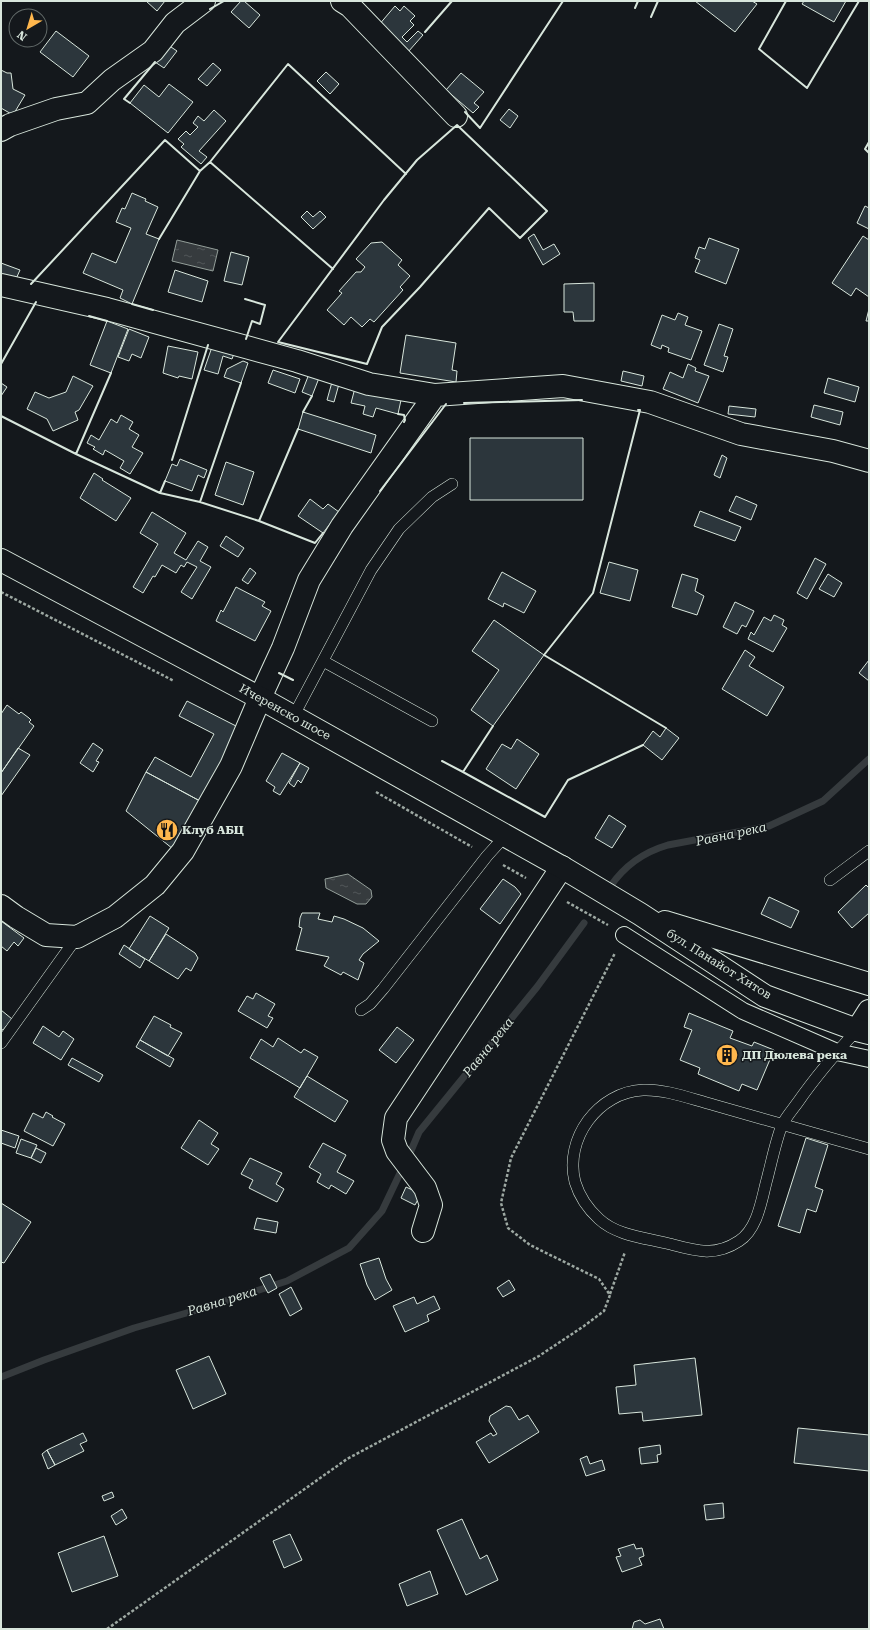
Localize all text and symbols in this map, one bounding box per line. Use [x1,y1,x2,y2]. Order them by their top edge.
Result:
north arrow [8,8,48,48]
text: N [14,27,29,43]
street label: Ичеренско шосе [237,681,333,743]
restaurant icon: Клуб АБЦ [154,817,180,843]
water label: Равна река [693,819,768,849]
place label: Клуб АБЦ [182,823,244,837]
street label: бул. Панайот Хитов [664,926,774,1002]
water label: Равна река [459,1014,517,1080]
building icon: ДП Дюлева река [714,1042,740,1068]
place label: ДП Дюлева река [742,1048,847,1062]
water label: Равна река [185,1283,259,1319]

